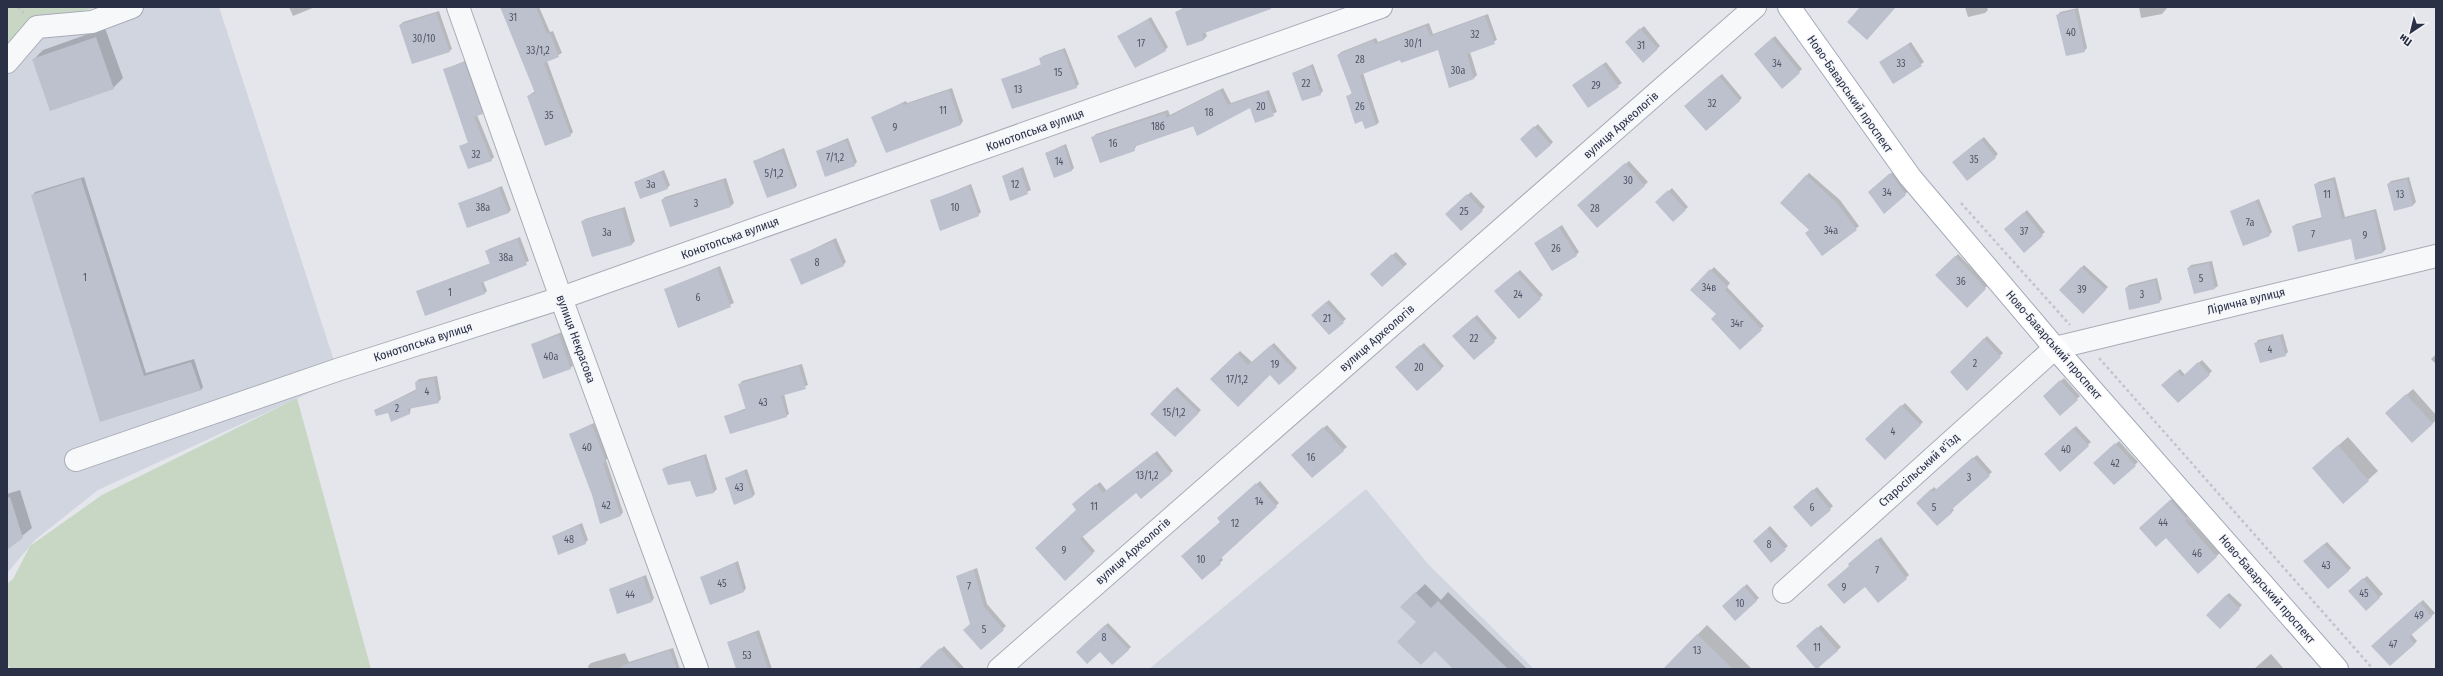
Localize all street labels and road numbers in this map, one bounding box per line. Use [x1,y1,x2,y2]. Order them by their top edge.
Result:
street label: Ново-Баварський проспект [1804,33,1896,155]
street label: вулиця Археологів [1581,89,1661,161]
street label: Конотопська вулиця [984,106,1086,154]
street label: Конотопська вулиця [679,214,781,262]
street label: Лірична вулиця [2206,285,2286,317]
street label: Ново-Баварський проспект [2003,288,2105,402]
street label: вулиця Некрасова [554,293,598,385]
street label: вулиця Археологів [1337,302,1417,374]
street label: Конотопська вулиця [372,319,474,365]
street label: Старосільський в'їзд [1876,430,1962,510]
street label: вулиця Археологів [1093,515,1173,587]
street label: Ново-Баварський проспект [2216,532,2318,646]

